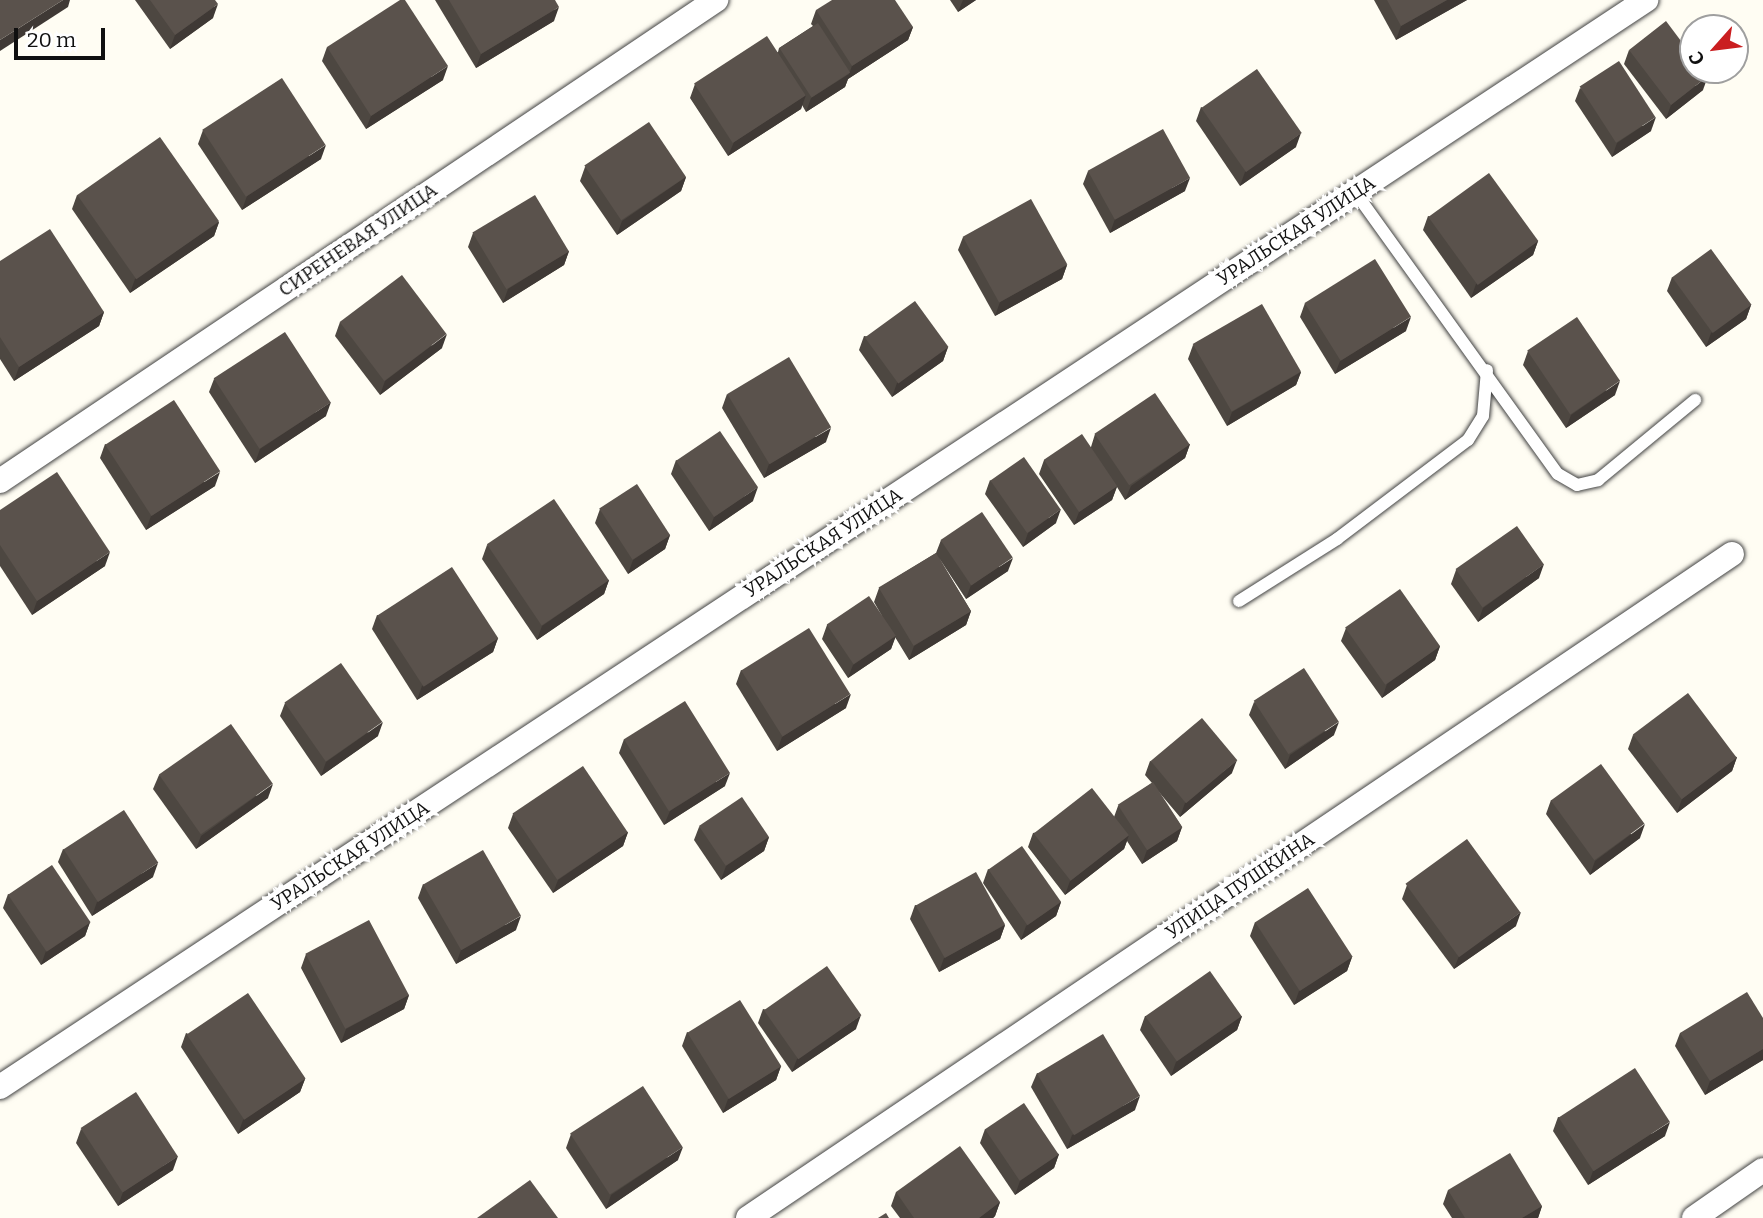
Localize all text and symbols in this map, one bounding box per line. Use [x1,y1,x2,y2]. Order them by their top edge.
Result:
scale bar [18,14,108,58]
north arrow [1679,14,1749,84]
text: 20 m [27,27,76,53]
text: С [1684,47,1710,69]
street label: УРАЛЬСКАЯ УЛИЦА [1213,171,1379,291]
street label: СИРЕНЕВАЯ УЛИЦА [274,178,442,302]
street label: УРАЛЬСКАЯ УЛИЦА [740,483,906,603]
street label: УРАЛЬСКАЯ УЛИЦА [267,796,433,916]
street label: УЛИЦА ПУШКИНА [1161,828,1319,944]

